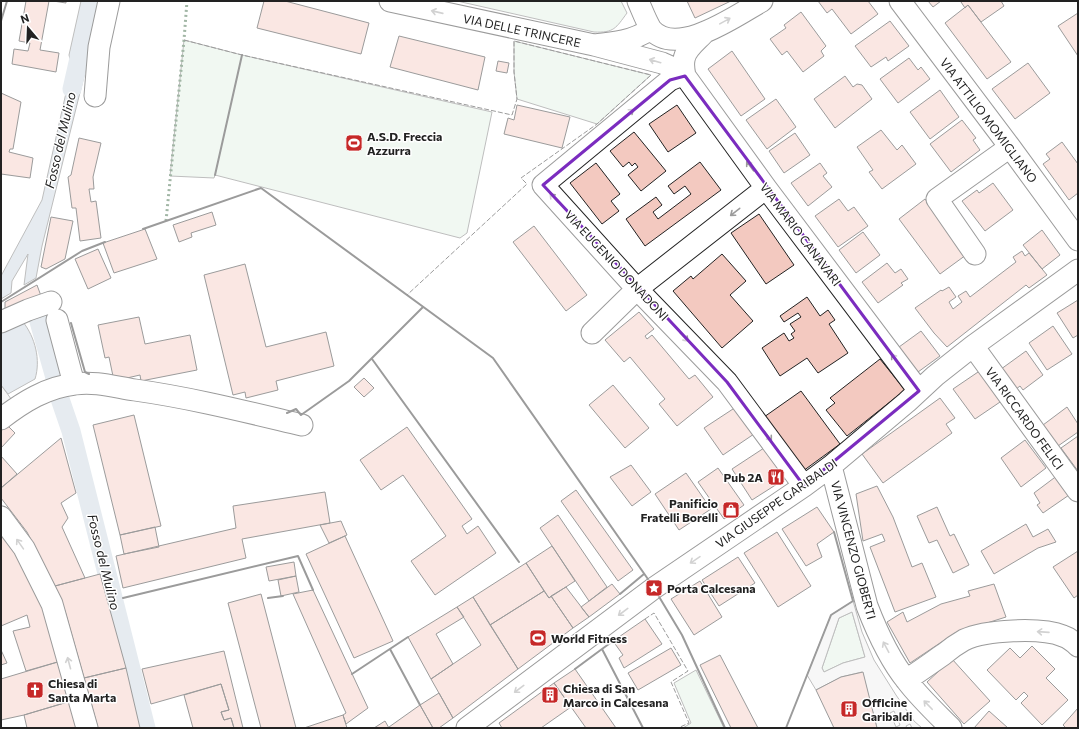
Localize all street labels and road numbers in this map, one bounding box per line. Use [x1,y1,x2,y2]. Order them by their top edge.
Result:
street label: VIA DELLE TRINCERE [462,11,582,49]
street label: VIA ATTILIO MOMIGLIANO [938,55,1041,185]
street label: VIA MARIO CANAVARI [758,180,844,288]
street label: VIA EUGENIO DONADONI [562,207,672,323]
street label: VIA RICCARDO FELICI [983,364,1067,472]
street label: VIA GIUSEPPE GARIBALDI [712,456,840,550]
street label: VIA VINCENZO GIOBERTI [829,479,879,621]

